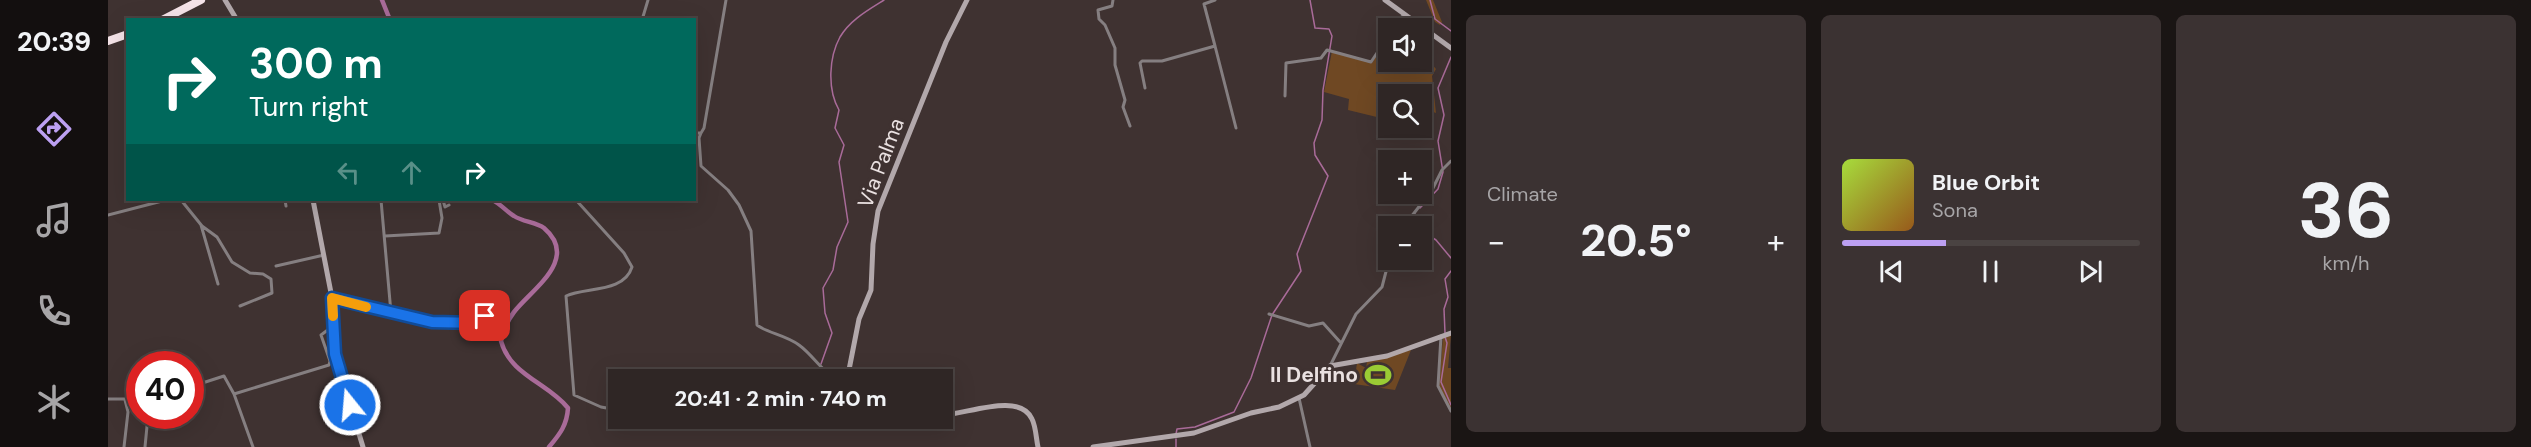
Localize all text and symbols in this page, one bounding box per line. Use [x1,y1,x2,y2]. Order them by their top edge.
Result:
map controls [1378,18,1432,270]
button: sound [1378,18,1432,72]
text: 20:39 [17,24,91,59]
text: 300 m [249,36,383,91]
icon: right [150,42,228,120]
button: search [1378,84,1432,138]
text: Turn right [249,89,369,124]
icon: directions [33,108,75,150]
street label: Via Palma [851,114,911,212]
button: + [1378,150,1432,204]
icon: left [332,156,365,189]
icon: ahead [395,156,428,189]
icon: right [458,156,491,189]
text: 36 [2298,160,2394,261]
text: Blue Orbit [1932,168,2040,197]
text: Climate [1487,181,1558,207]
text: Sona [1932,197,1978,223]
icon: music [33,199,75,241]
text: 20.5° [1580,211,1692,270]
button: − [1378,216,1432,270]
text: − [1487,220,1505,263]
text: + [1767,220,1785,263]
text: km/h [2322,250,2370,276]
icon: previous [1875,255,1908,288]
icon: pause [1974,255,2007,288]
icon: next [2074,255,2107,288]
icon: phone [33,290,75,332]
pin [459,290,510,341]
icon: arrive [468,299,501,332]
speed limit sign: 40 [126,351,204,429]
sports icon: Il Delfino [1363,360,1393,390]
place label: Il Delfino [1270,361,1358,389]
position arrow [318,373,382,437]
icon: climate [33,381,75,423]
text: 20:41 · 2 min · 740 m [674,384,887,413]

